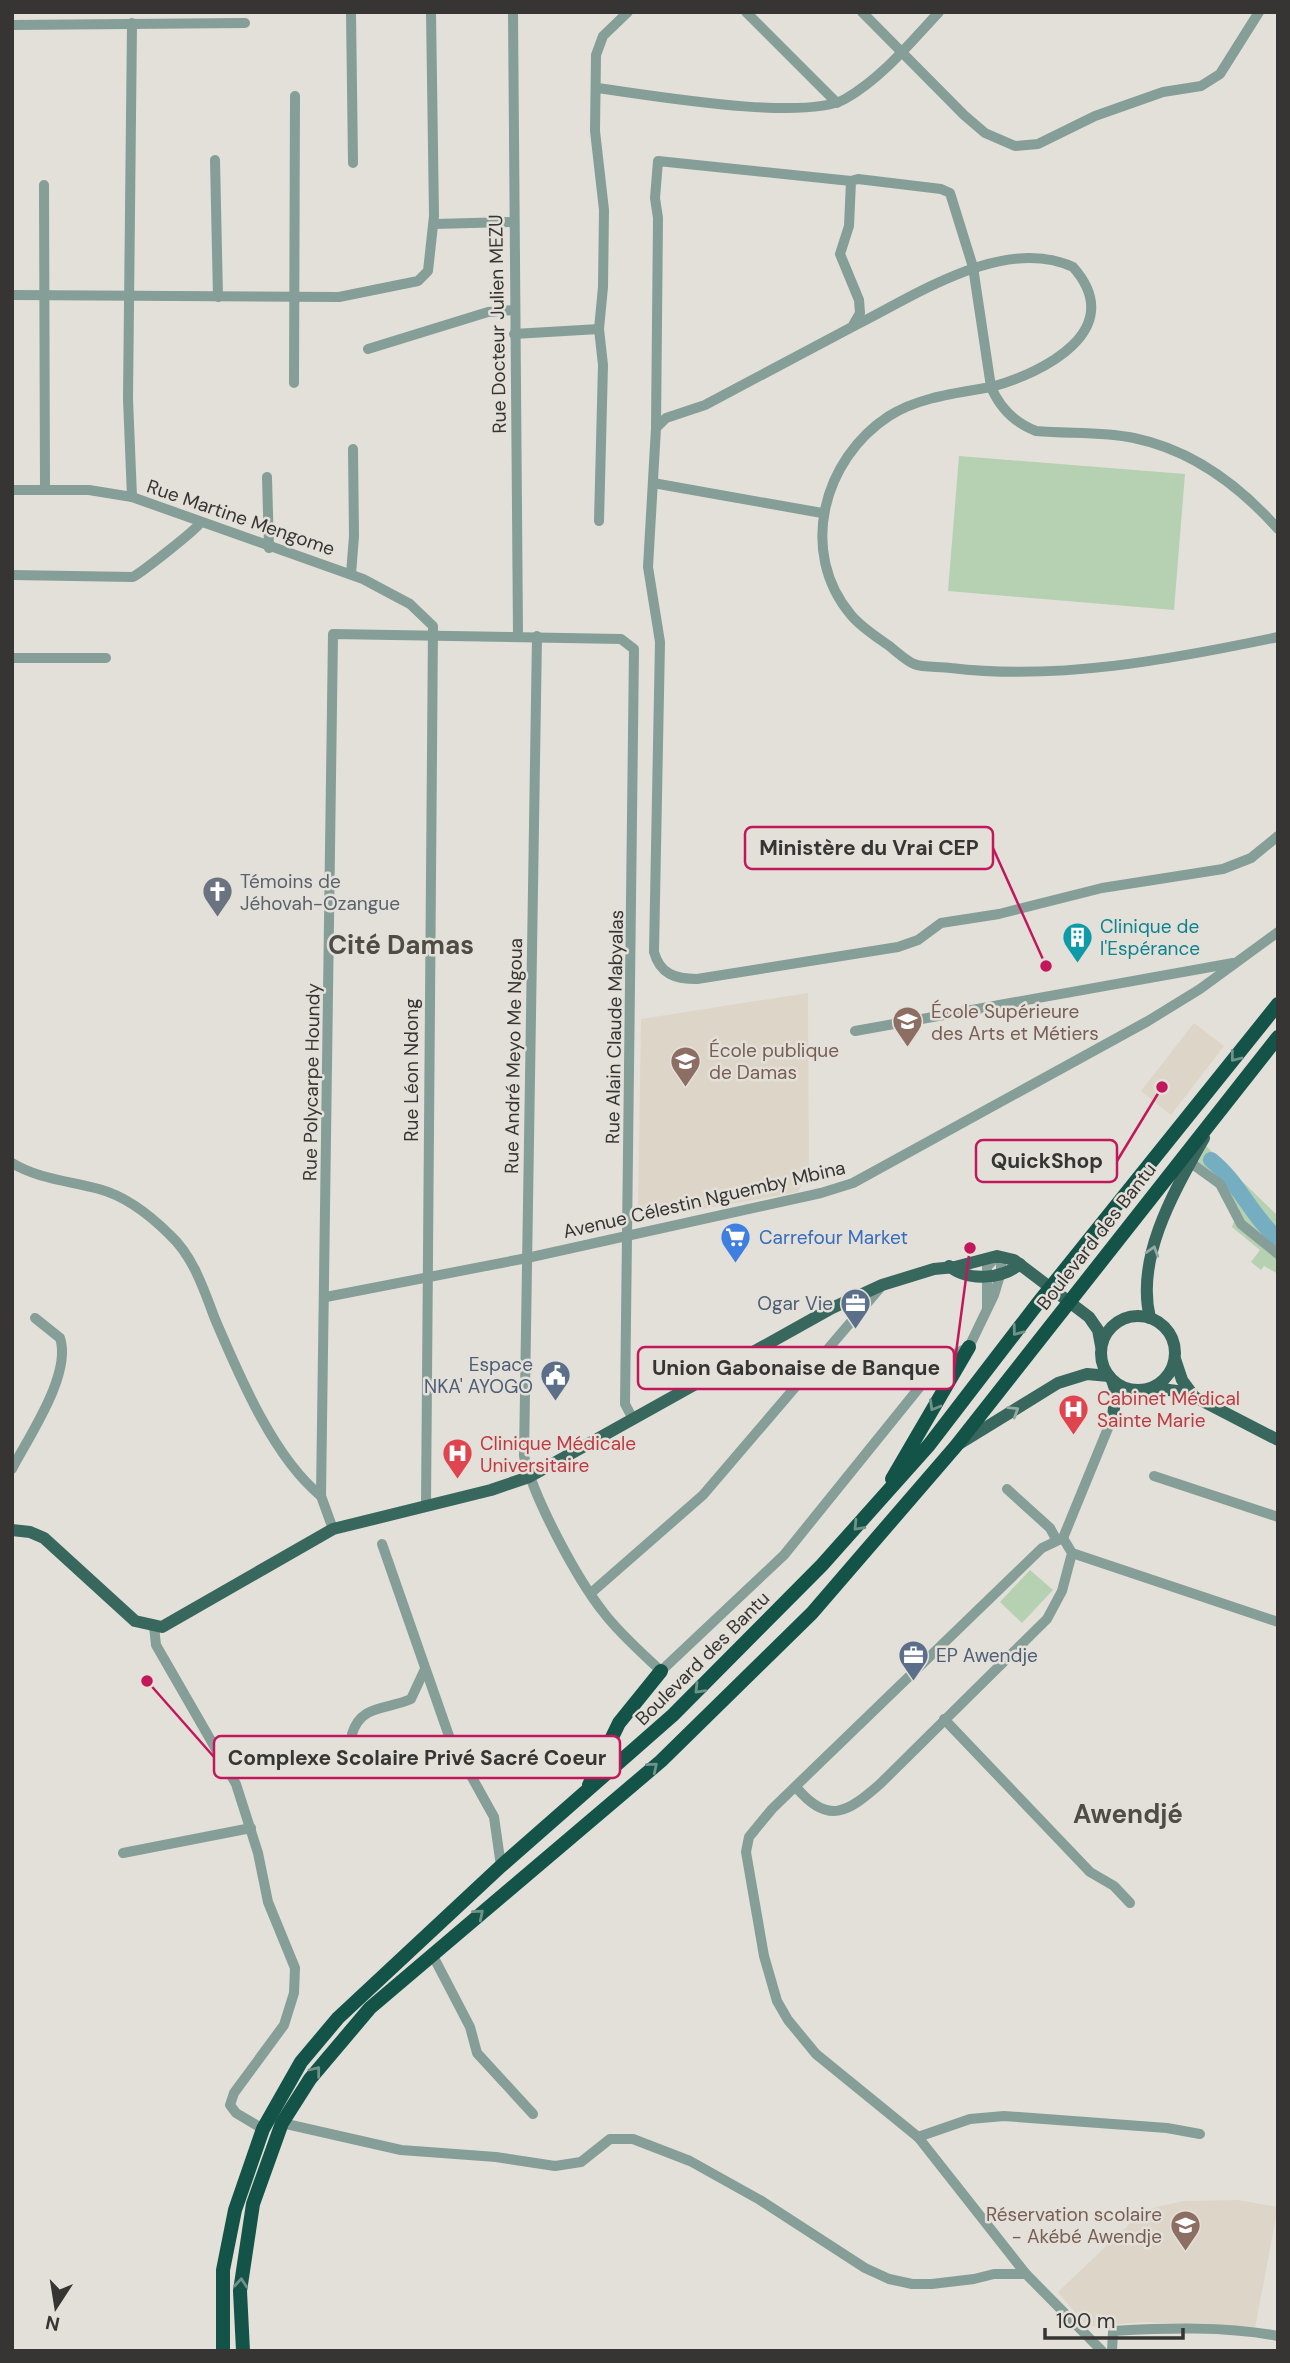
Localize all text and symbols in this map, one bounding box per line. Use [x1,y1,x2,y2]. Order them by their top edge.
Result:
street label: Rue Docteur Julien MEZU [483,214,512,434]
street label: Rue Martine Mengome [144,474,338,561]
callout: Ministère du Vrai CEP [745,827,993,869]
text: Ministère du Vrai CEP [759,834,979,862]
place label: Témoins de Jéhovah-Ozangue [240,869,400,916]
church icon: Témoins de Jéhovah-Ozangue [200,875,234,919]
street label: Rue Alain Claude Mabyalas [600,910,629,1144]
place label: Clinique de l'Espérance [1100,914,1200,961]
building icon: Clinique de l'Espérance [1060,920,1094,964]
district label: Cité Damas [328,928,474,962]
street label: Rue André Meyo Me Ngoua [499,938,528,1174]
street label: Rue Polycarpe Houndy [297,982,326,1181]
street label: Rue Léon Ndong [399,998,424,1142]
place label: École Supérieure des Arts et Métiers [931,999,1099,1046]
school or university icon: École Supérieure des Arts et Métiers [891,1005,925,1049]
place label: École publique de Damas [709,1038,839,1085]
school or university icon: École publique de Damas [669,1044,703,1088]
one-way arrow [1231,1049,1243,1062]
callout: QuickShop [976,1140,1117,1182]
text: QuickShop [991,1147,1103,1175]
street label: Avenue Célestin Nguemby Mbina [561,1155,848,1244]
street label: Boulevard des Bantu [1031,1158,1162,1315]
supermarket icon: Carrefour Market [719,1220,753,1264]
place label: Carrefour Market [759,1225,908,1250]
one-way arrow [1145,1245,1159,1258]
office icon: Ogar Vie [839,1286,873,1330]
place label: Ogar Vie [757,1291,833,1316]
one-way arrow [1013,1323,1025,1336]
callout: Union Gabonaise de Banque [638,1347,954,1389]
place label: Espace NKA' AYOGO [424,1352,533,1399]
text: Union Gabonaise de Banque [652,1354,940,1382]
public building icon: Espace NKA' AYOGO [539,1358,573,1402]
place label: Cabinet Médical Sainte Marie [1097,1386,1240,1433]
hospital icon: Cabinet Médical Sainte Marie [1057,1392,1091,1436]
one-way arrow [929,1398,942,1411]
one-way arrow [1007,1406,1020,1419]
place label: Clinique Médicale Universitaire [480,1431,636,1478]
hospital icon: Clinique Médicale Universitaire [440,1437,474,1481]
one-way arrow [854,1518,867,1531]
street label: Boulevard des Bantu [630,1586,775,1731]
office icon: EP Awendje [896,1638,930,1682]
place label: EP Awendje [936,1643,1038,1668]
one-way arrow [695,1681,707,1693]
callout: Complexe Scolaire Privé Sacré Coeur [214,1736,620,1778]
text: Complexe Scolaire Privé Sacré Coeur [228,1744,607,1772]
one-way arrow [645,1763,658,1776]
district label: Awendjé [1073,1797,1183,1831]
one-way arrow [471,1910,484,1922]
one-way arrow [307,2067,320,2079]
place label: Réservation scolaire - Akébé Awendje [986,2202,1162,2249]
school or university icon: Réservation scolaire - Akébé Awendje [1168,2208,1202,2252]
north arrow [21,2272,91,2342]
one-way arrow [233,2277,248,2288]
scale bar [1045,2296,1183,2340]
text: 100 m [1056,2307,1116,2335]
text: N [43,2309,62,2337]

